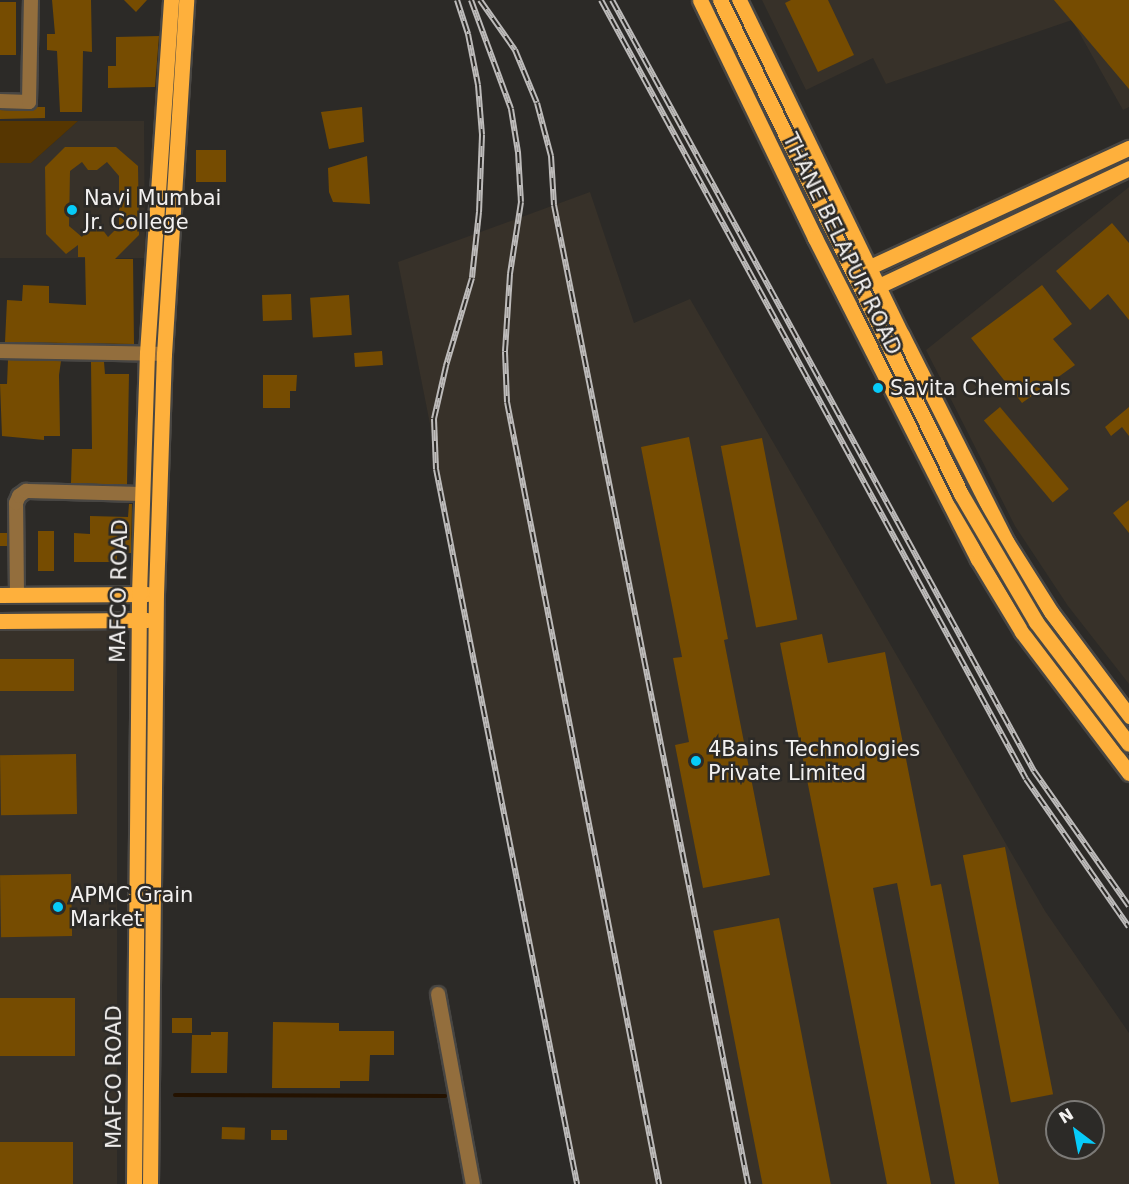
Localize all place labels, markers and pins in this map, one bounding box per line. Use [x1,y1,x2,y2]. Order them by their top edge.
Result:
place label: Navi Mumbai Jr. College [84,185,221,235]
marker: Navi Mumbai Jr. College [65,203,79,217]
place label: Savita Chemicals [890,375,1071,401]
marker: Savita Chemicals [871,381,885,395]
place label: 4Bains Technologies Private Limited [708,736,920,786]
marker: 4Bains Technologies Private Limited [689,754,703,768]
place label: APMC Grain Market [70,882,193,932]
marker: APMC Grain Market [51,900,65,914]

